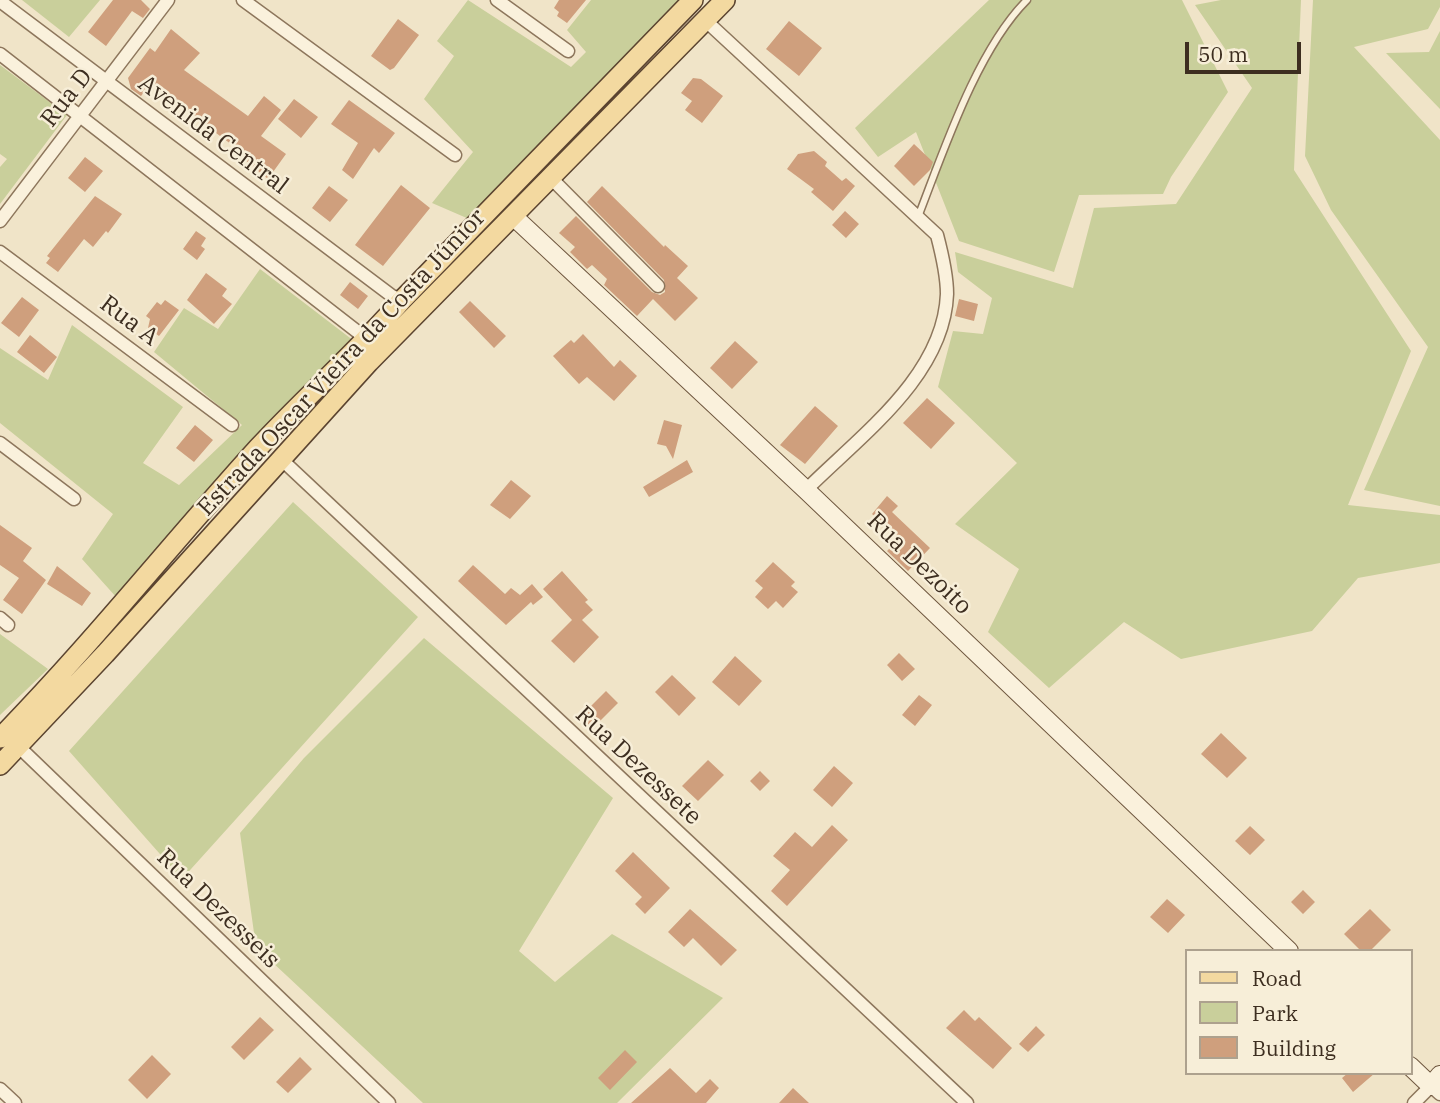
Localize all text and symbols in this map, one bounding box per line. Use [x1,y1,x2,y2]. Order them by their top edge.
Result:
scale bar [1188,28,1304,72]
text: 50 m [1198,40,1248,68]
street label: Rua D [35,63,99,133]
street label: Avenida Central [132,69,294,201]
street label: Estrada Oscar Vieira da Costa Júnior [192,204,492,522]
street label: Rua A [94,290,164,352]
street label: Rua Dezoito [861,507,977,621]
street label: Rua Dezessete [569,700,707,832]
street label: Rua Dezesseis [151,843,285,975]
legend [1184,949,1412,1075]
text: Road [1252,964,1302,992]
text: Park [1252,999,1298,1027]
text: Building [1252,1034,1336,1062]

